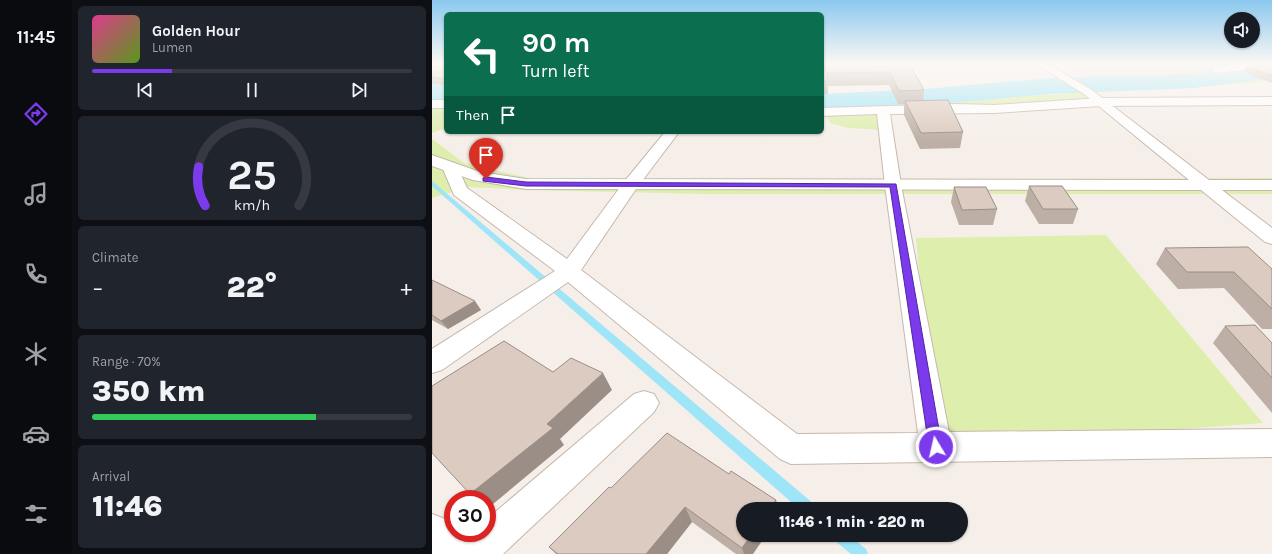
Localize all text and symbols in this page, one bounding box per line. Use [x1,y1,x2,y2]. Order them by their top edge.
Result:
map controls [1224,12,1260,48]
button: sound [1224,12,1260,48]
text: Golden Hour [152,22,240,40]
text: 11:45 [17,26,55,48]
text: 90 m [522,26,590,59]
icon: left [456,28,508,80]
text: Lumen [152,40,193,55]
text: Turn left [522,60,590,82]
icon: previous [134,79,156,101]
icon: pause [241,79,263,101]
icon: next [348,79,370,101]
icon: directions [22,100,50,128]
icon: arrive [497,104,519,126]
text: Then [456,106,489,124]
pin [469,138,503,179]
icon: arrive [475,144,497,166]
text: 25 [227,150,277,198]
icon: music [22,180,50,208]
text: km/h [234,196,270,213]
text: Climate [92,250,138,265]
icon: phone [22,260,50,288]
text: 22° [226,269,278,305]
text: − [92,275,104,301]
text: + [400,275,412,301]
icon: climate [22,340,50,368]
text: Range · 70% [92,354,161,369]
text: 350 km [92,373,205,409]
icon: car [22,420,50,448]
position arrow [915,426,957,468]
text: Arrival [92,469,130,484]
text: 11:46 [92,488,163,524]
speed limit sign: 30 [444,490,496,542]
icon: filters [22,500,50,528]
text: 11:46 · 1 min · 220 m [779,513,925,531]

